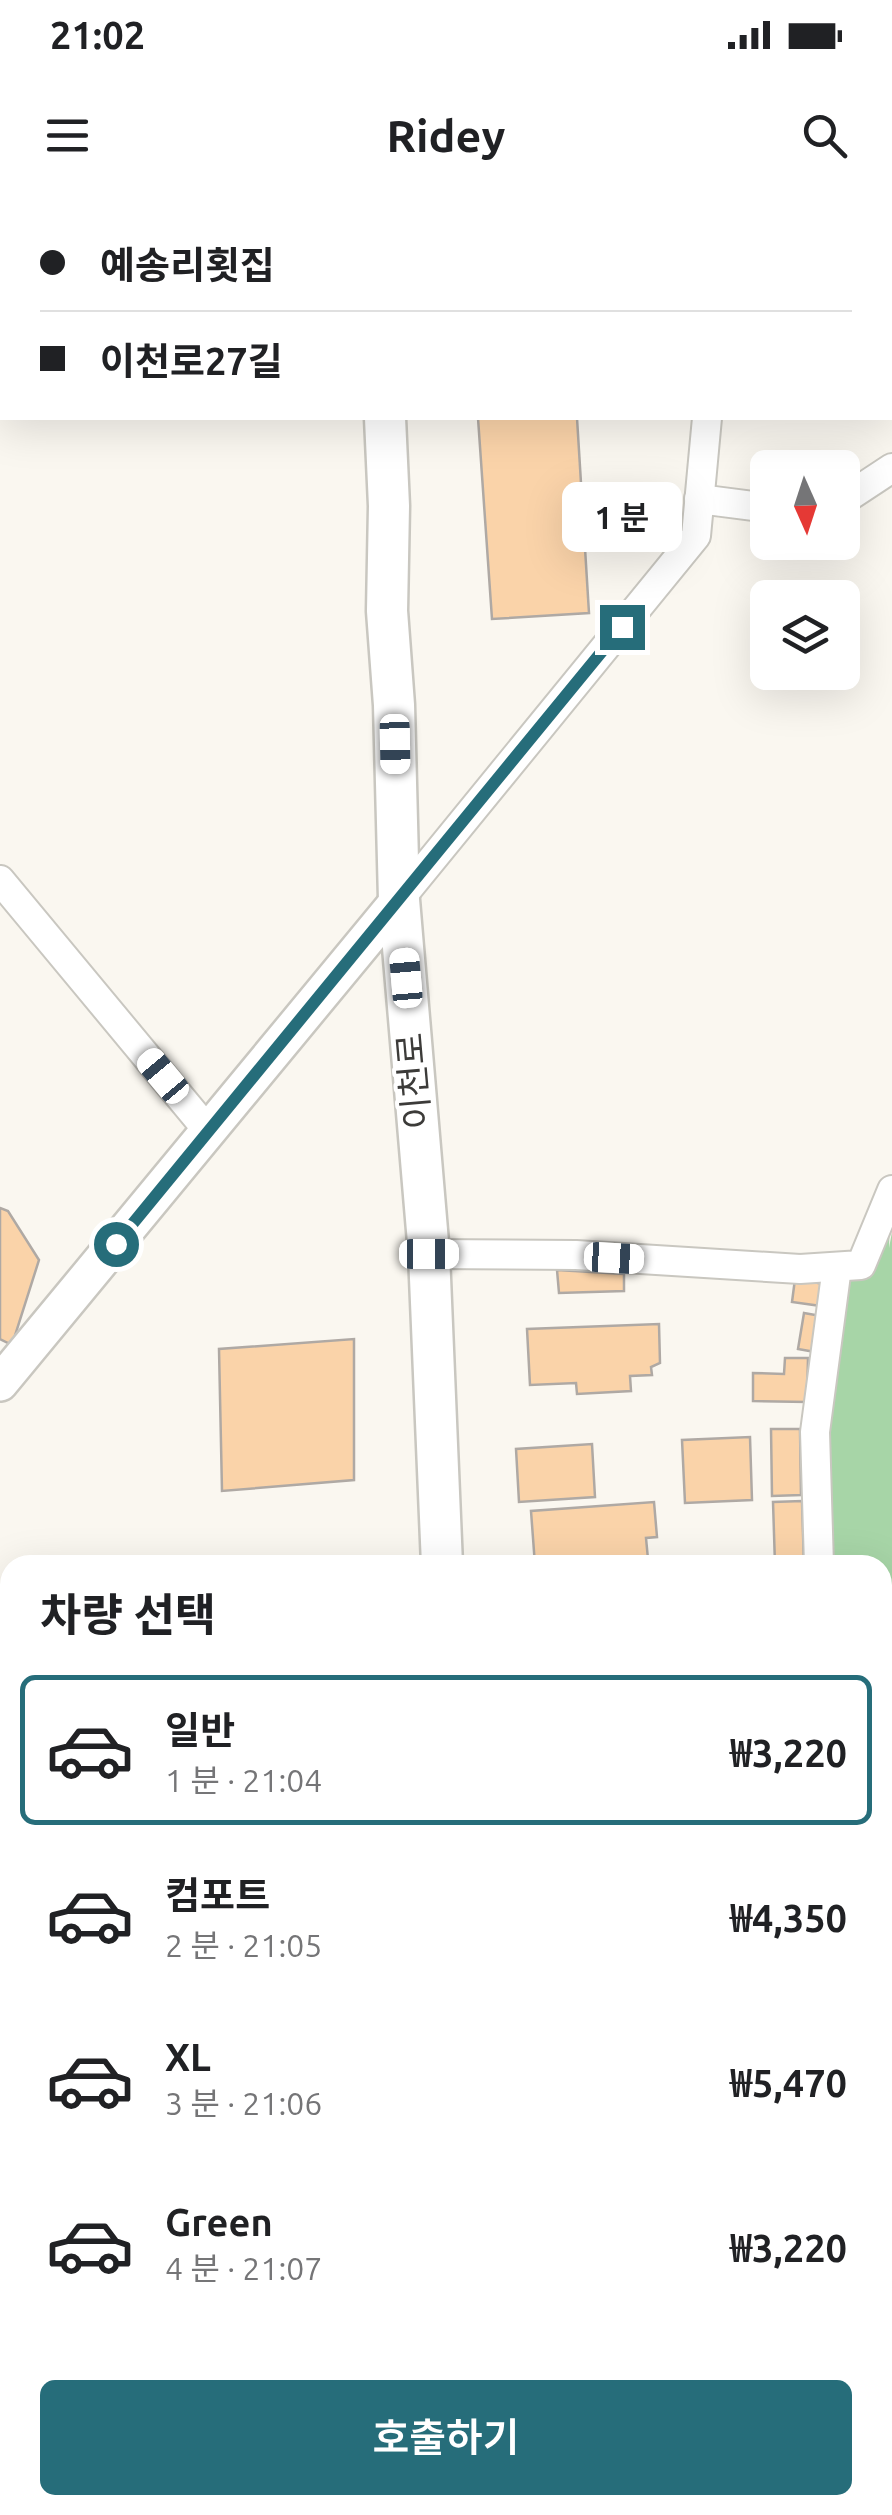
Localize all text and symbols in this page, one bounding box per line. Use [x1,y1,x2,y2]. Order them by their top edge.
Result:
text: 21:02 [50,14,145,56]
icon: menu [40,108,95,163]
icon: search [797,108,852,163]
text: Ridey [387,110,505,161]
text: 예송리횟집 [100,244,275,286]
text: 이천로27길 [100,340,283,382]
north arrow [750,450,860,560]
map controls [750,450,860,690]
callout: 1 분 [562,482,682,552]
text: 1 분 [594,499,650,535]
button: layers [750,580,860,690]
route end [600,605,645,650]
car [379,714,411,774]
car [388,947,424,1009]
street label: 이천로 [389,1031,437,1131]
car [132,1043,194,1109]
route start [94,1222,139,1267]
car [399,1239,459,1269]
car [583,1241,645,1275]
text: 차량 선택 [40,1589,216,1640]
icon: car [45,1705,135,1795]
text: 일반 [165,1709,235,1751]
text: ₩3,220 [730,1732,847,1774]
text: 1 분 · 21:04 [165,1762,322,1798]
icon: car [45,1870,135,1960]
text: 컴포트 [165,1874,270,1916]
text: ₩4,350 [730,1897,847,1939]
text: 2 분 · 21:05 [165,1927,322,1963]
icon: car [45,2035,135,2125]
text: XL [165,2036,211,2078]
text: ₩5,470 [730,2062,847,2104]
text: 3 분 · 21:06 [165,2085,322,2121]
icon: car [45,2200,135,2290]
text: Green [165,2201,273,2243]
text: ₩3,220 [730,2227,847,2269]
text: 4 분 · 21:07 [165,2250,322,2286]
button: 호출하기 [40,2380,852,2495]

